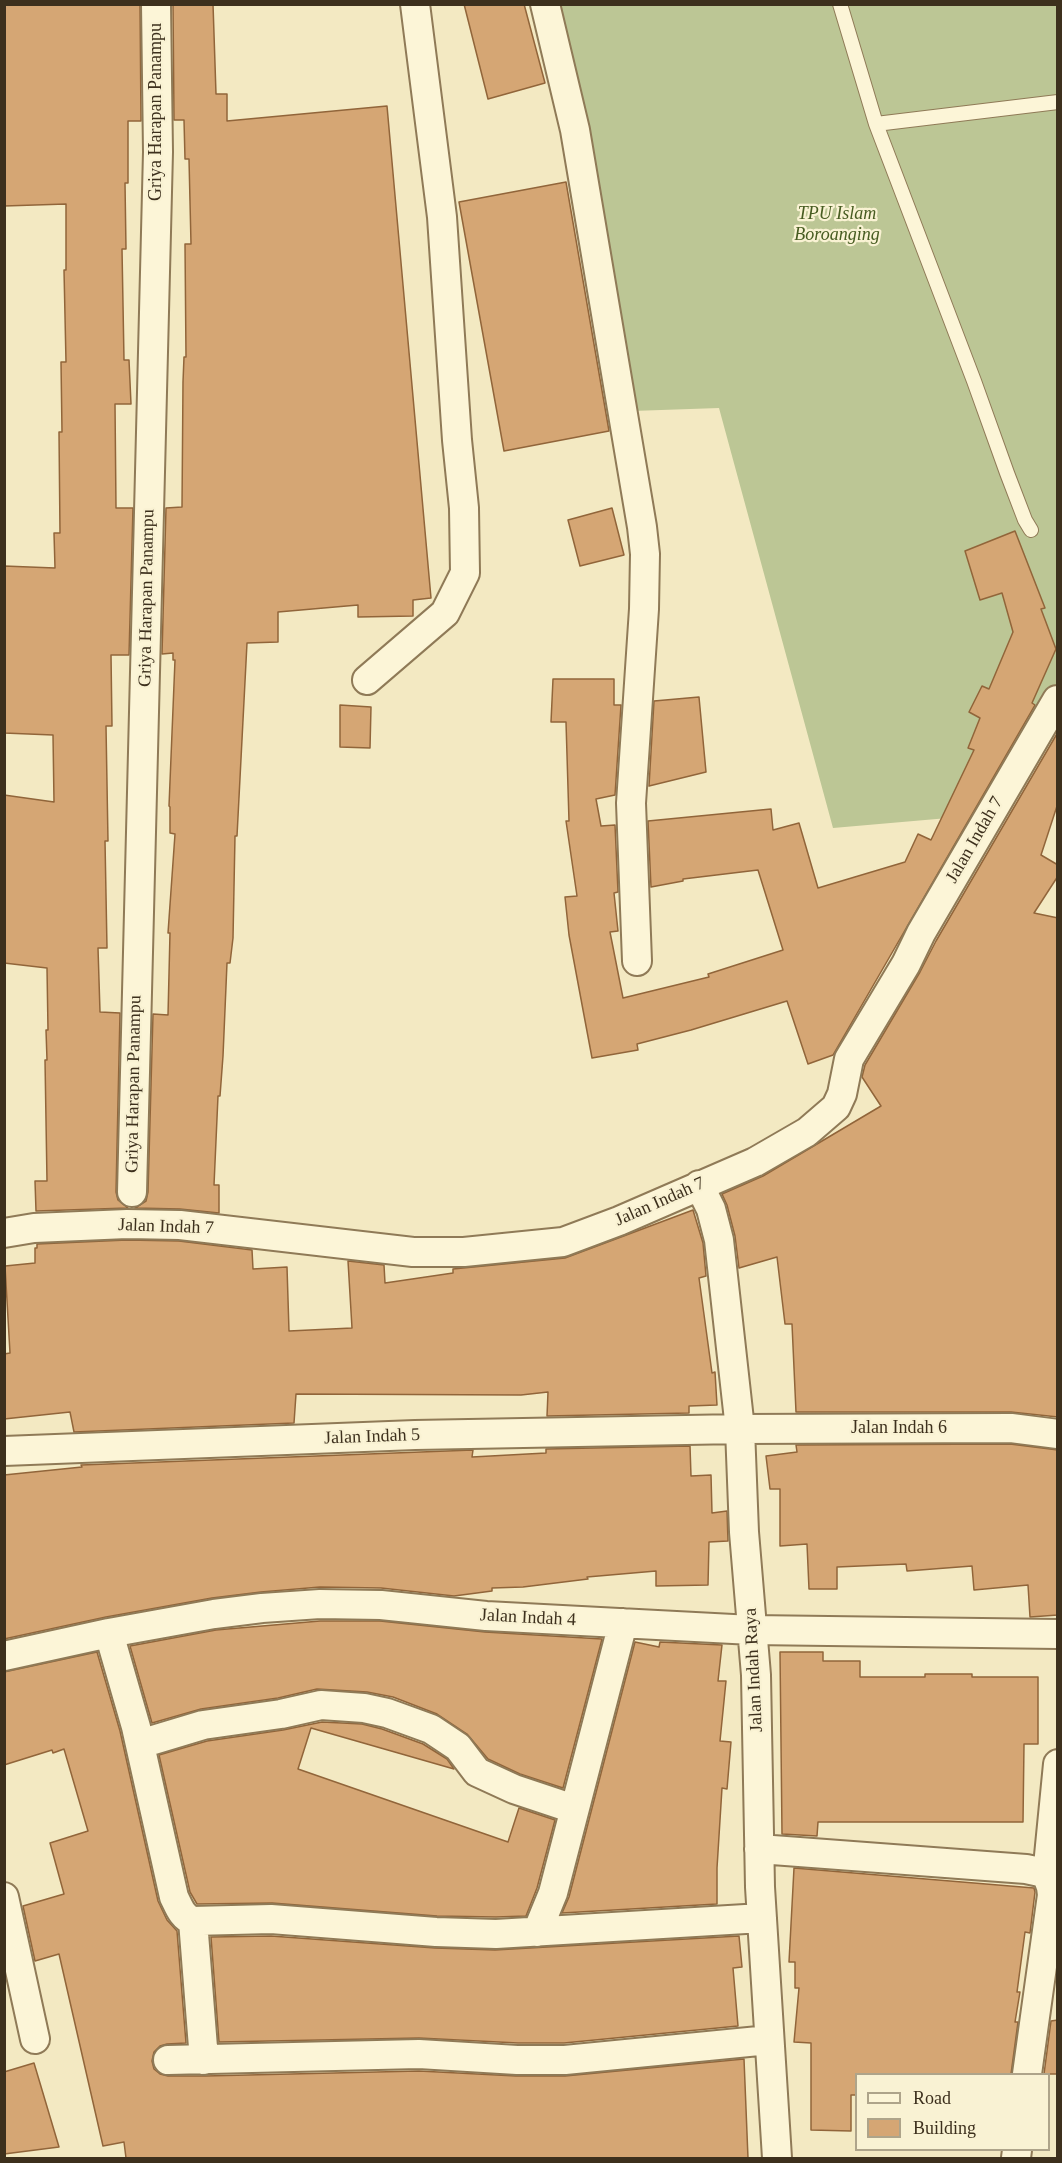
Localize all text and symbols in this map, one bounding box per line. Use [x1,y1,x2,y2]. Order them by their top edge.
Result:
street label: Griya Harapan Panampu [145,23,167,201]
park label: TPU Islam Boroanging [794,203,880,246]
street label: Griya Harapan Panampu [135,509,159,687]
street label: Jalan Indah 7 [942,793,1008,887]
street label: Griya Harapan Panampu [122,995,146,1173]
street label: Jalan Indah 7 [612,1173,708,1231]
street label: Jalan Indah 7 [118,1215,214,1239]
street label: Jalan Indah 6 [851,1417,947,1439]
street label: Jalan Indah 5 [324,1425,420,1449]
street label: Jalan Indah 4 [480,1605,576,1631]
street label: Jalan Indah Raya [740,1608,768,1732]
legend [855,2073,1050,2151]
text: Road [913,2088,951,2108]
text: Building [913,2118,976,2138]

